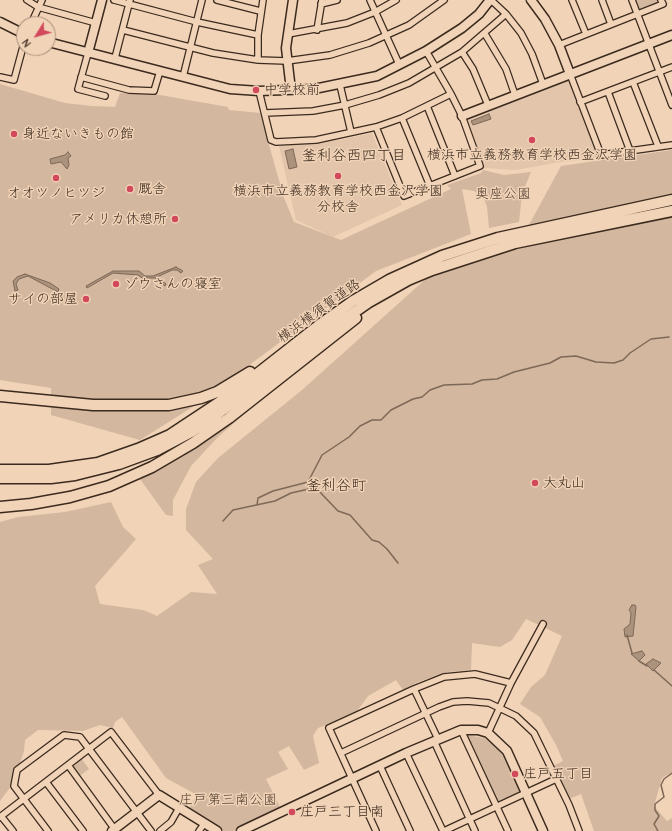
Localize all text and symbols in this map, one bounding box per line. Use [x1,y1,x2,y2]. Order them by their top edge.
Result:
north arrow [16,16,56,56]
text: N [19,36,34,50]
place label: 中学校前 [264,82,320,98]
marker: 中学校前 [251,85,261,95]
place label: 身近ないきもの館 [22,126,134,142]
marker: 身近ないきもの館 [9,129,19,139]
marker: 横浜市立義務教育学校西金沢学園 [527,135,537,145]
district label: 釜利谷西四丁目 [302,147,406,165]
place label: 横浜市立義務教育学校西金沢学園 [427,147,637,163]
marker: 横浜市立義務教育学校西金沢学園 分校舎 [333,171,343,181]
marker: オオツノヒツジ [51,173,61,183]
place label: 厩舎 [138,181,166,197]
place label: 横浜市立義務教育学校西金沢学園 分校舎 [233,183,443,216]
marker: 厩舎 [125,184,135,194]
place label: オオツノヒツジ [7,185,105,201]
park label: 奥座公園 [475,186,531,202]
place label: アメリカ休憩所 [69,211,167,227]
marker: アメリカ休憩所 [170,214,180,224]
street label: 横浜横須賀道路 [274,275,364,347]
place label: ゾウさんの寝室 [124,276,222,292]
marker: ゾウさんの寝室 [111,279,121,289]
place label: サイの部屋 [8,291,78,307]
marker: サイの部屋 [81,294,91,304]
place label: 大丸山 [543,475,585,491]
district label: 釜利谷町 [306,477,366,495]
marker: 大丸山 [530,478,540,488]
place label: 庄戸五丁目 [523,766,593,782]
marker: 庄戸五丁目 [510,769,520,779]
park label: 庄戸第三南公園 [179,792,277,808]
place label: 庄戸三丁目南 [300,804,384,820]
marker: 庄戸三丁目南 [287,807,297,817]

